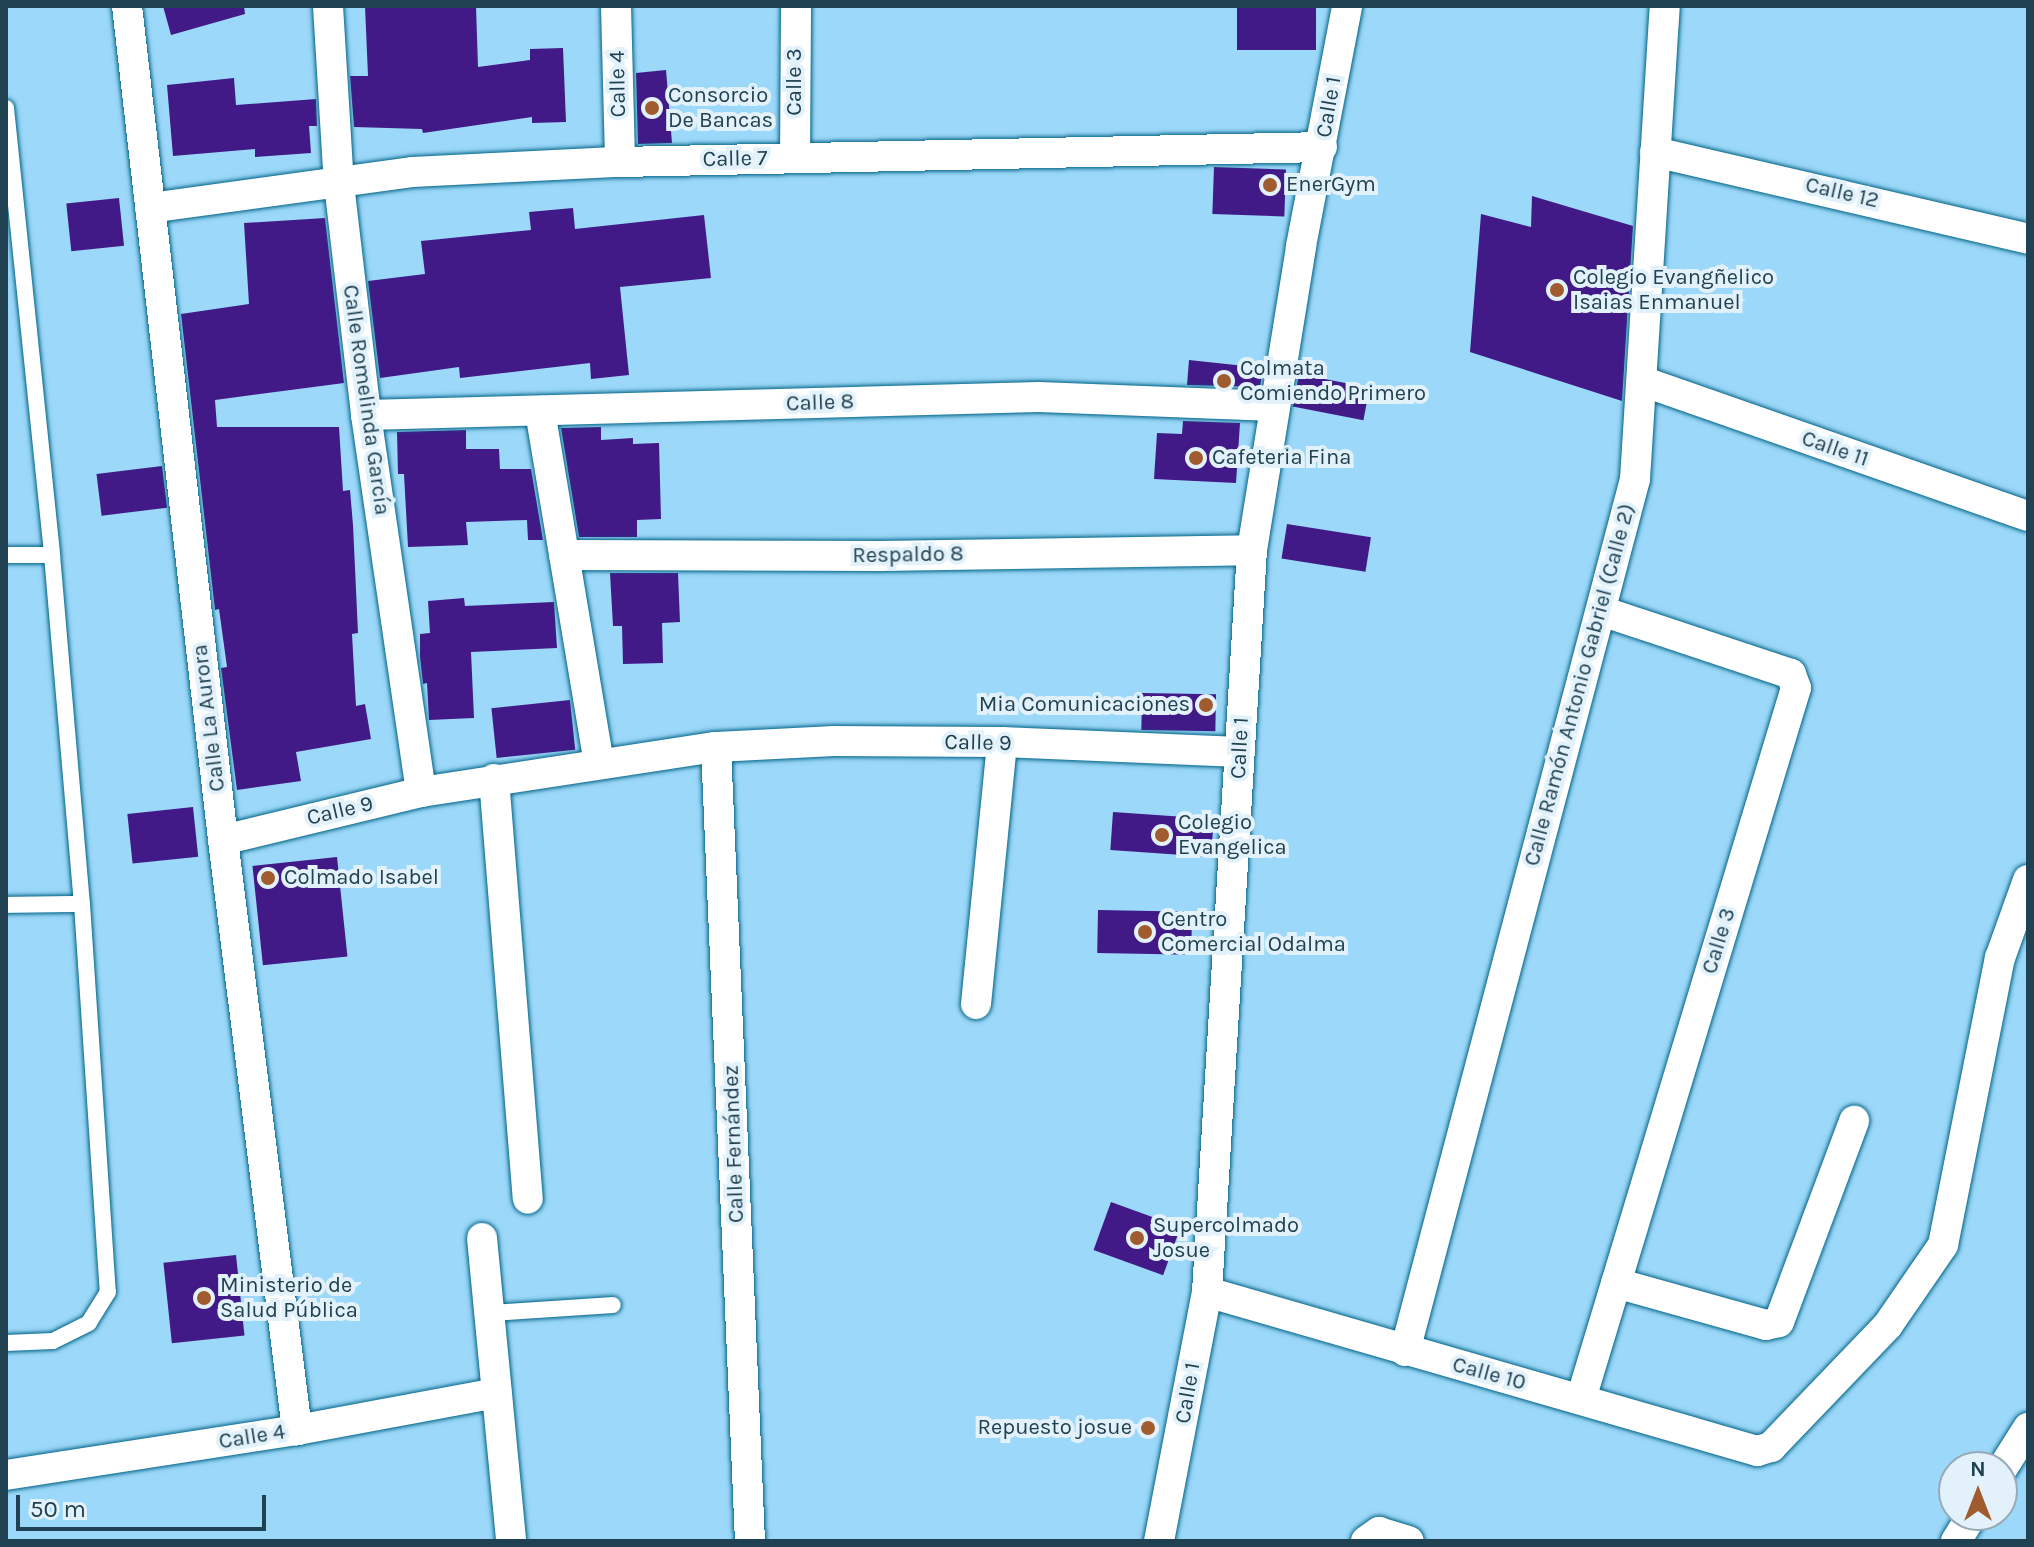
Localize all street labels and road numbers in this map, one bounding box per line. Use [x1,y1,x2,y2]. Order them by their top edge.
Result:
street label: Calle 3 [782,48,808,116]
street label: Calle 4 [604,50,632,118]
street label: Calle 1 [1311,74,1347,140]
street label: Calle 7 [702,145,768,173]
street label: Calle 12 [1803,172,1881,214]
street label: Calle Romelinda García [337,283,395,517]
street label: Calle 8 [786,389,854,417]
street label: Calle 11 [1798,425,1872,473]
street label: Calle Ramón Antonio Gabriel (Calle 2) [1519,501,1641,869]
street label: Respaldo 8 [852,541,964,569]
street label: Calle La Aurora [187,643,231,793]
street label: Calle 1 [1225,716,1255,780]
street label: Calle 9 [944,729,1012,757]
street label: Calle 9 [304,791,376,831]
street label: Calle 3 [1697,905,1741,977]
street label: Calle Fernández [718,1065,750,1223]
street label: Calle 10 [1449,1352,1529,1396]
street label: Calle 1 [1170,1360,1206,1426]
street label: Calle 4 [217,1419,287,1455]

